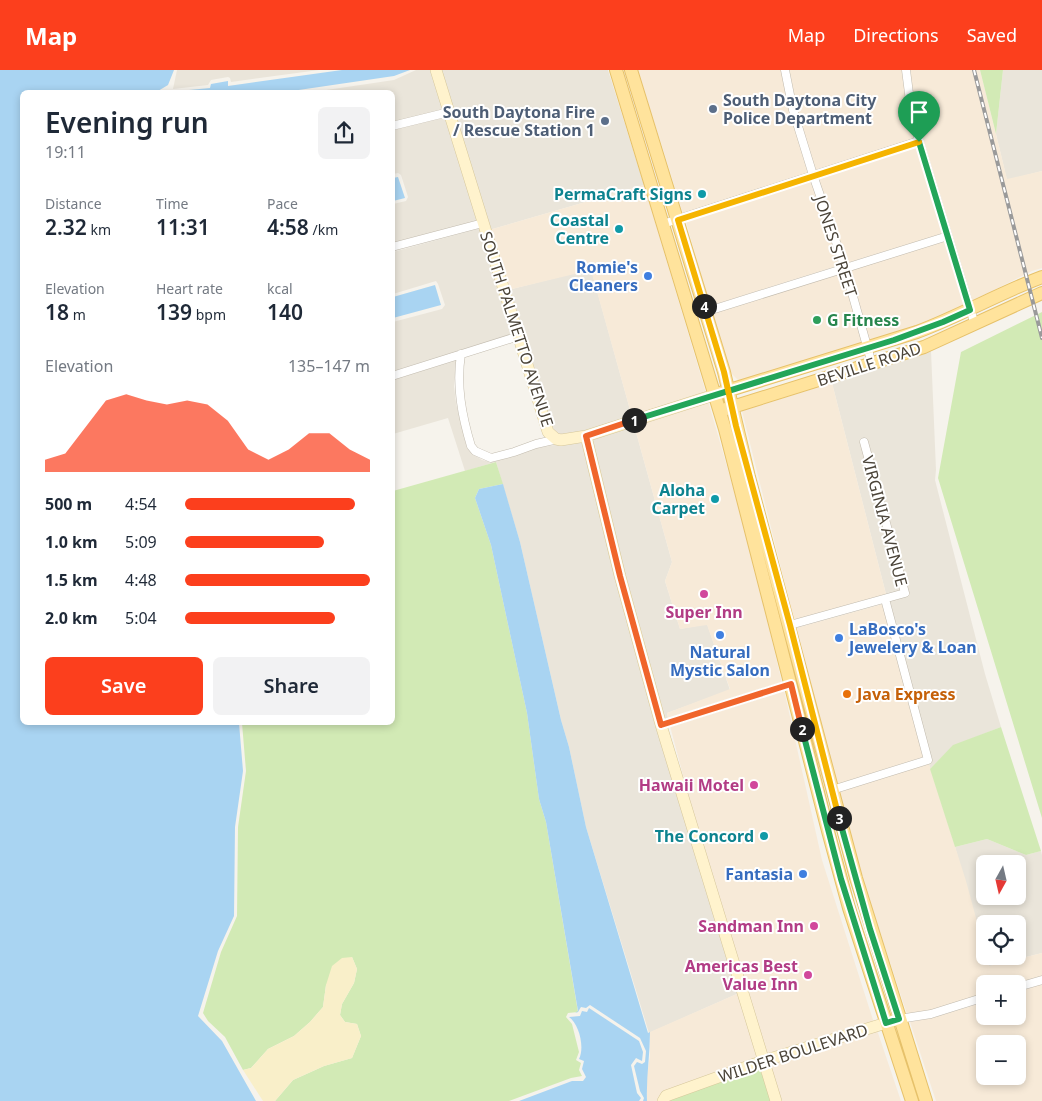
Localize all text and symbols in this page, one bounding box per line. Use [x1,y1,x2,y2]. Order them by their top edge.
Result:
text: Map [25,19,77,52]
text: Map [788,23,825,47]
text: Directions [853,23,939,47]
text: Saved [967,23,1017,47]
place label: South Daytona City Police Department [723,89,877,129]
pin [898,91,940,142]
icon: arrive [905,98,933,126]
place label: South Daytona Fire / Rescue Station 1 [443,101,595,141]
text: Evening run [45,103,209,141]
marker: South Daytona City Police Department [707,103,719,115]
button: share [318,107,370,159]
marker: South Daytona Fire / Rescue Station 1 [599,115,611,127]
text: 19:11 [45,141,86,163]
place label: PermaCraft Signs [554,183,692,205]
marker: PermaCraft Signs [696,188,708,200]
street label: JONES STREET [809,191,863,300]
text: Distance [45,194,102,213]
text: Time [156,194,188,213]
text: Pace [267,194,298,213]
place label: Coastal Centre [550,209,609,249]
text: 2.32 [45,213,87,241]
text: 11:31 [156,213,210,241]
text: 4:58 [267,213,309,241]
text: km [87,220,111,239]
text: /km [309,220,338,239]
marker: Coastal Centre [613,223,625,235]
street label: SOUTH PALMETTO AVENUE [475,229,559,429]
place label: Romie's Cleaners [569,256,638,296]
marker: Romie's Cleaners [642,270,654,282]
text: Elevation [45,279,105,298]
text: Heart rate [156,279,223,298]
text: kcal [267,279,293,298]
pin: 4 [692,294,716,318]
text: 4 [700,297,709,316]
text: 18 [45,298,69,326]
text: 139 [156,298,192,326]
text: 140 [267,298,303,326]
text: m [69,305,86,324]
text: bpm [192,305,226,324]
place label: G Fitness [827,309,899,331]
marker: G Fitness [811,314,823,326]
street label: BEVILLE ROAD [814,337,924,391]
text: Elevation [45,355,113,377]
text: 135–147 m [288,355,370,377]
pin: 1 [622,408,646,432]
text: 1 [630,411,639,430]
street label: VIRGINIA AVENUE [857,453,913,589]
place label: Aloha Carpet [651,479,705,519]
text: 500 m [45,493,92,515]
text: 4:54 [125,493,157,515]
marker: Aloha Carpet [709,493,721,505]
text: 1.0 km [45,531,97,553]
text: 5:09 [125,531,157,553]
text: 1.5 km [45,569,97,591]
text: 4:48 [125,569,157,591]
marker: Super Inn [698,588,710,600]
place label: Super Inn [665,601,743,623]
text: 2.0 km [45,607,97,629]
text: 5:04 [125,607,157,629]
place label: LaBosco's Jewelery & Loan [847,618,977,658]
marker: Natural Mystic Salon [714,629,726,641]
marker: LaBosco's Jewelery & Loan [833,632,845,644]
place label: Natural Mystic Salon [670,641,770,681]
button: Save [45,657,203,715]
button: Share [213,657,370,715]
place label: Java Express [855,683,956,705]
marker: Java Express [841,688,853,700]
pin: 2 [790,716,814,742]
text: 2 [798,720,807,739]
place label: Hawaii Motel [639,774,744,796]
marker: Hawaii Motel [748,779,760,791]
pin: 3 [826,806,852,830]
text: 3 [835,809,844,828]
place label: The Concord [655,825,754,847]
marker: The Concord [758,830,770,842]
north arrow [976,855,1026,905]
map controls [976,855,1026,1085]
place label: Fantasia [725,863,793,885]
marker: Fantasia [797,868,809,880]
place label: Sandman Inn [698,915,804,937]
button: locate [976,915,1026,965]
marker: Sandman Inn [808,920,820,932]
place label: Americas Best Value Inn [685,955,798,995]
marker: Americas Best Value Inn [802,969,814,981]
button: + [976,975,1026,1025]
street label: WILDER BOULEVARD [715,1018,871,1088]
button: − [976,1035,1026,1085]

